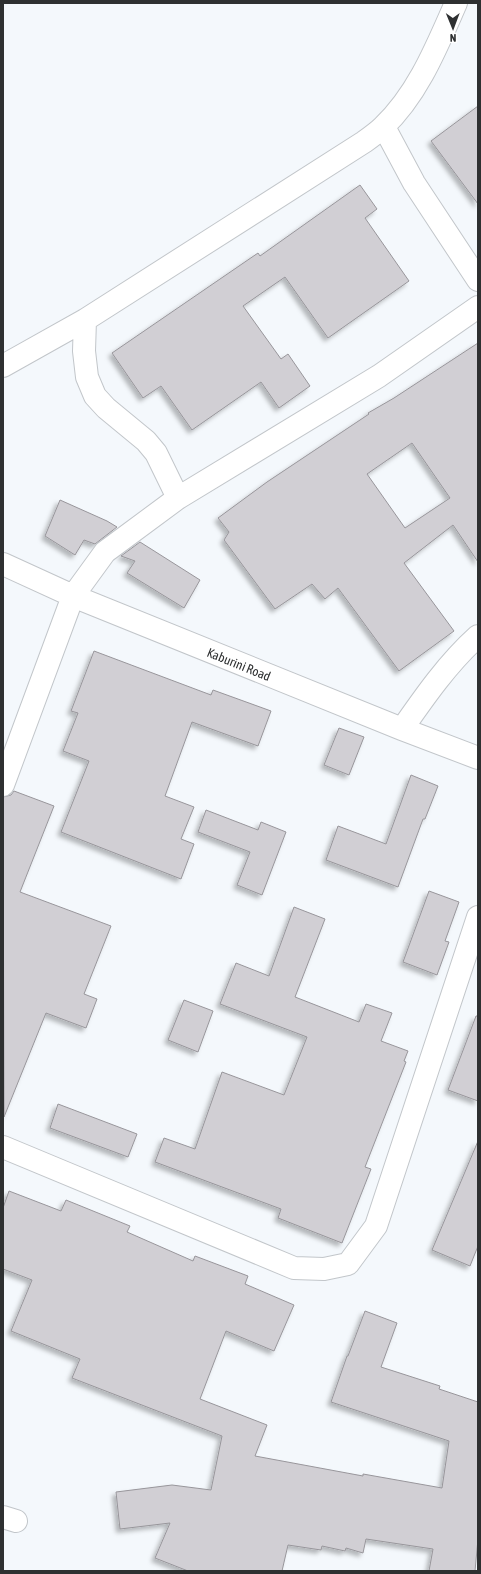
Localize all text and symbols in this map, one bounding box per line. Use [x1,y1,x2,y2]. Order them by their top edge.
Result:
north arrow [433,8,473,48]
text: N [450,32,457,44]
street label: Kaburini Road [205,645,273,684]

